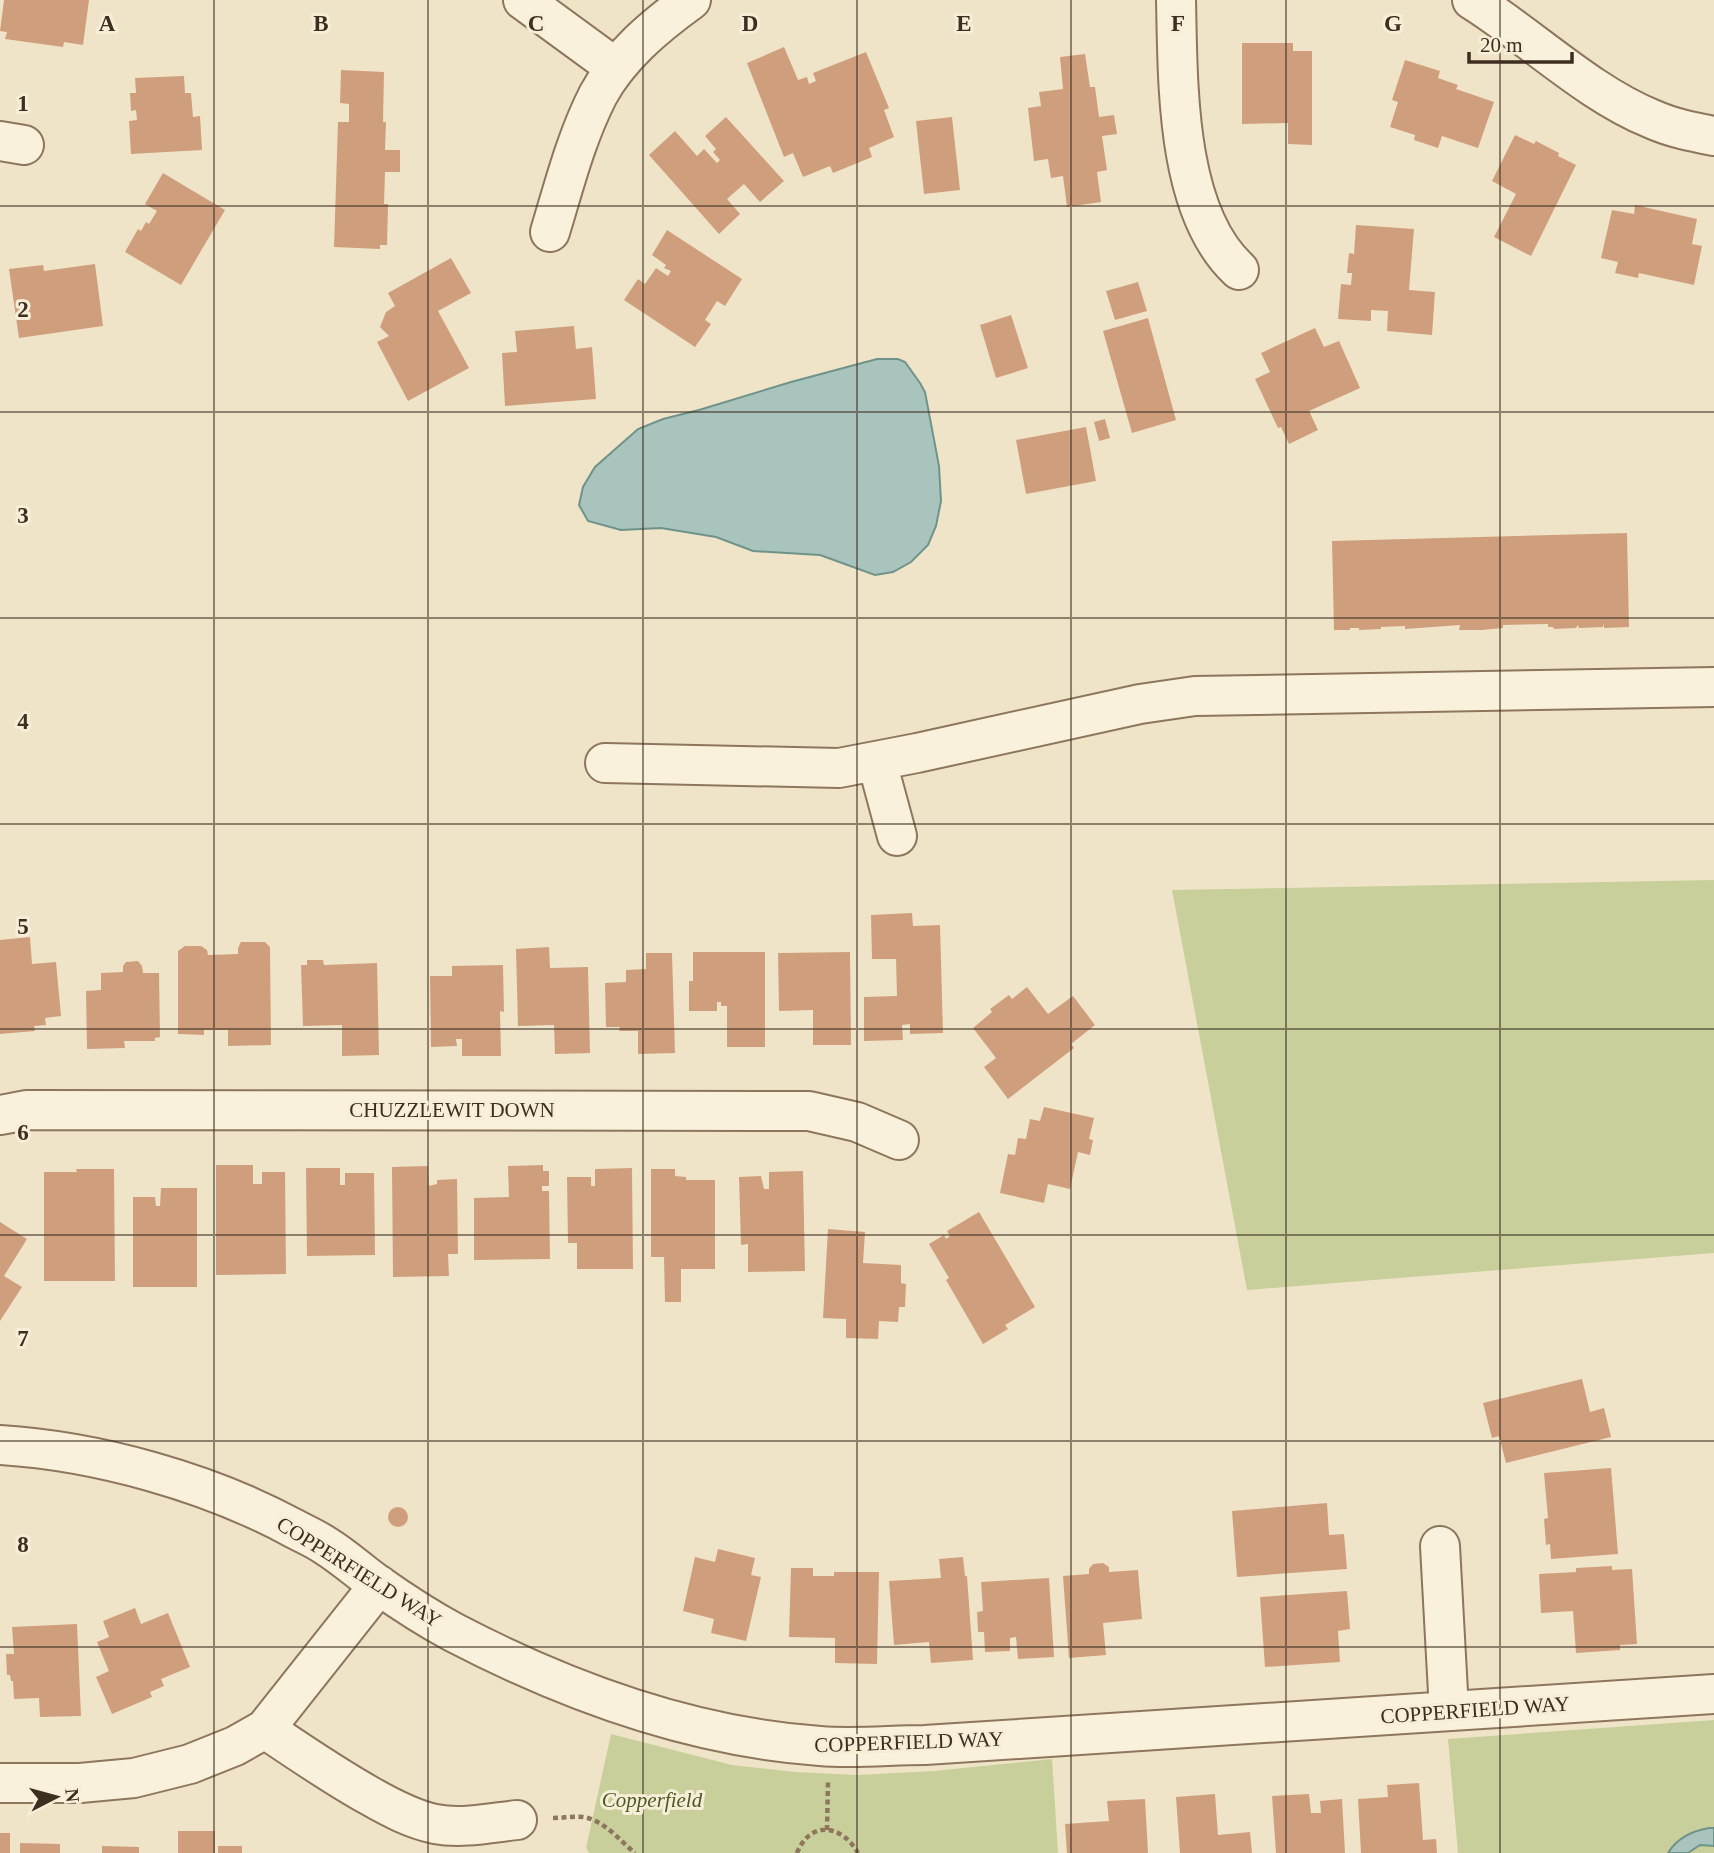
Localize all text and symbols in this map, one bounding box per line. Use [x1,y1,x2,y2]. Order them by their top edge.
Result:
text: A [99,11,116,36]
text: B [313,11,329,36]
text: C [528,11,544,36]
text: D [742,11,758,36]
text: E [956,11,972,36]
text: F [1171,11,1185,36]
text: G [1384,11,1402,36]
scale bar [1469,21,1572,65]
text: 20 m [1480,33,1523,57]
text: 1 [17,91,29,116]
text: 2 [17,297,29,322]
text: 3 [17,503,29,528]
text: 4 [17,709,29,734]
text: 5 [17,914,29,939]
street label: CHUZZLEWIT DOWN [349,1098,555,1122]
text: 6 [17,1120,29,1145]
text: 7 [17,1326,29,1351]
street label: COPPERFIELD WAY [272,1512,446,1632]
text: 8 [17,1532,29,1557]
street label: COPPERFIELD WAY [1380,1691,1570,1729]
street label: COPPERFIELD WAY [814,1727,1004,1757]
north arrow [21,1762,91,1832]
text: N [61,1787,84,1803]
park label: Copperfield [602,1788,703,1812]

